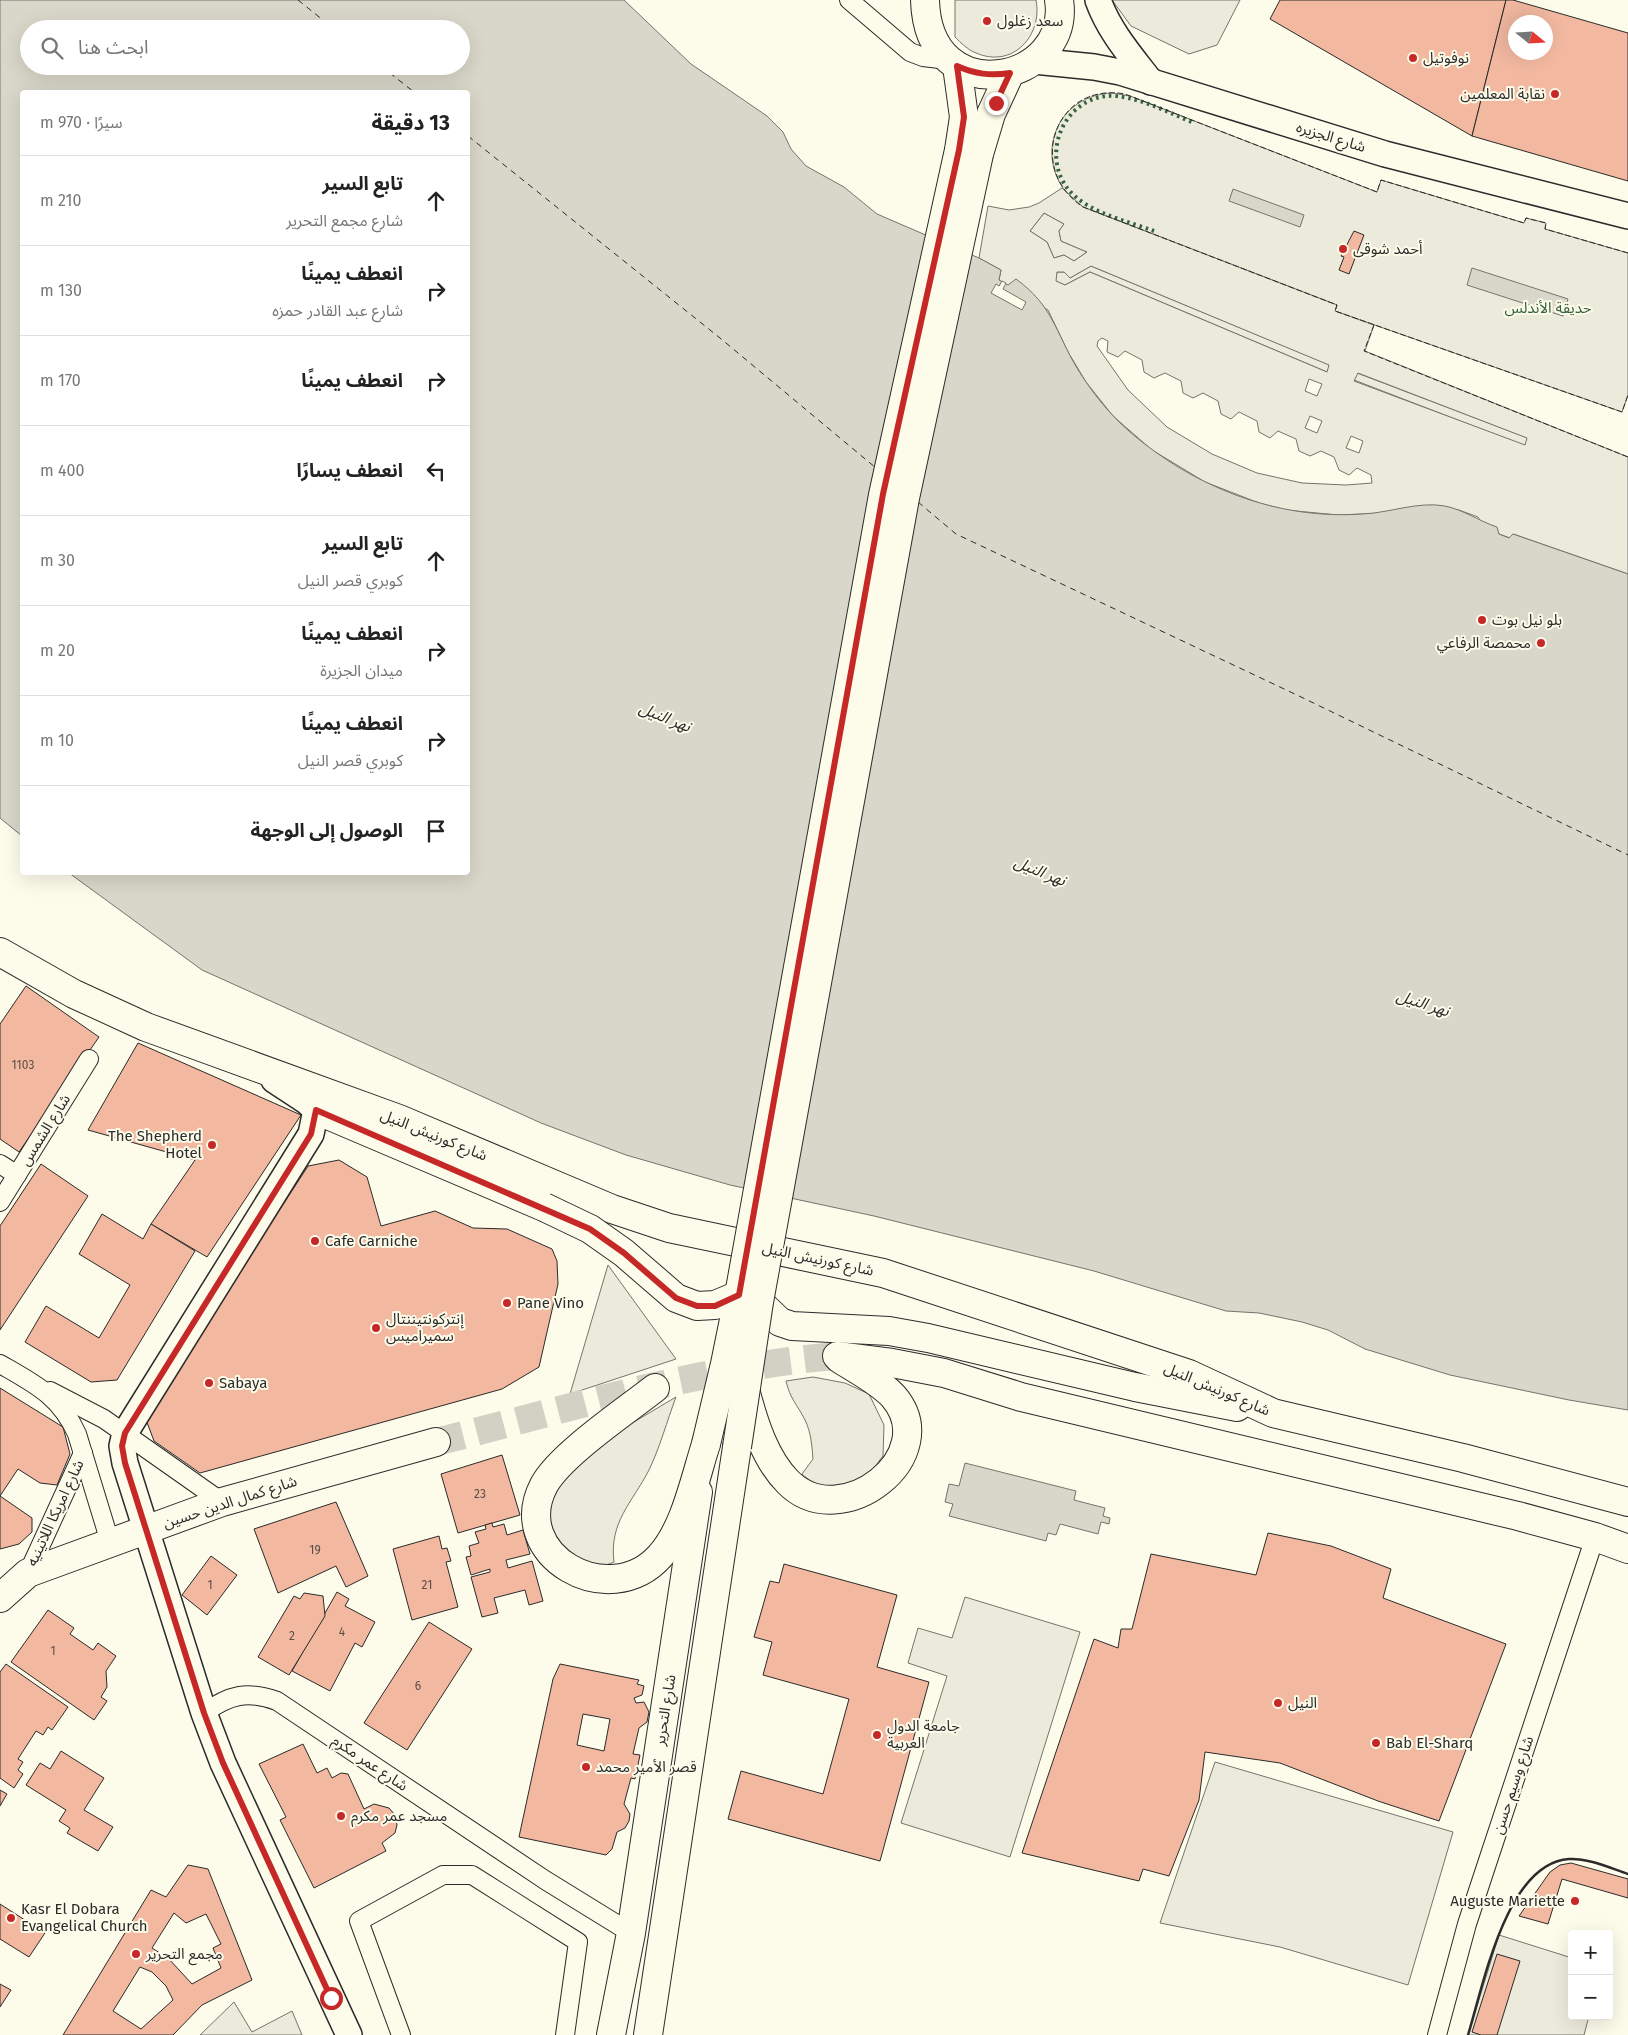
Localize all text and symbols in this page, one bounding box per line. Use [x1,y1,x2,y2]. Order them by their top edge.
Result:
place label: سعد زغلول [997,12,1063,30]
marker: سعد زغلول [981,15,993,27]
north arrow [1508,15,1553,60]
search box [20,20,470,75]
icon: search [38,34,66,62]
text: ابحث هنا [78,36,149,59]
place label: نوفوتيل [1423,49,1469,67]
marker: نوفوتيل [1407,52,1419,64]
place label: نقابة المعلمين [1460,85,1545,103]
marker: نقابة المعلمين [1549,88,1561,100]
route end [985,92,1008,115]
text: 13 دقيقة [372,110,450,136]
text: سيرًا · 970 m [40,113,123,132]
street label: شارع الجزيره [1293,118,1368,159]
text: تابع السير [322,172,403,195]
icon: ahead [422,187,450,215]
text: 210 m [40,191,81,210]
text: شارع مجمع التحرير [286,211,403,230]
place label: أحمد شوقى [1353,240,1423,258]
marker: أحمد شوقى [1337,243,1349,255]
text: انعطف يمينًا [301,262,403,285]
icon: right [422,277,450,305]
text: 130 m [40,281,82,300]
park label: حديقة الأندلس [1504,299,1592,317]
text: شارع عبد القادر حمزه [272,301,403,320]
icon: right [422,367,450,395]
text: انعطف يمينًا [301,369,403,392]
text: 170 m [40,371,81,390]
icon: left [422,457,450,485]
text: انعطف يسارًا [296,459,403,482]
text: 400 m [40,461,84,480]
text: تابع السير [322,532,403,555]
icon: ahead [422,547,450,575]
text: 30 m [40,551,75,570]
text: كوبري قصر النيل [298,571,403,590]
place label: بلو نيل بوت [1492,611,1562,629]
marker: بلو نيل بوت [1476,614,1488,626]
text: انعطف يمينًا [301,622,403,645]
place label: محمصة الرفاعي [1437,634,1531,654]
icon: right [422,637,450,665]
marker: محمصة الرفاعي [1535,637,1547,649]
text: 20 m [40,641,75,660]
text: ميدان الجزيرة [320,661,403,680]
water label: نهر النيل [636,698,695,737]
text: انعطف يمينًا [301,712,403,735]
icon: right [422,727,450,755]
text: 10 m [40,731,74,750]
text: كوبري قصر النيل [298,751,403,770]
icon: arrive [422,817,450,845]
text: الوصول إلى الوجهة [251,819,403,842]
water label: نهر النيل [1011,852,1070,891]
water label: نهر النيل [1394,986,1453,1021]
house number: 1103 [12,1058,34,1072]
street label: شارع الشمس [16,1091,77,1171]
street label: شارع كورنيش النيل [377,1105,490,1167]
place label: The Shepherd Hotel [108,1127,203,1162]
marker: The Shepherd Hotel [206,1139,218,1151]
place label: Cafe Carniche [325,1232,418,1250]
marker: Cafe Carniche [309,1235,321,1247]
street label: شارع كورنيش النيل [760,1238,876,1283]
place label: Pane Vino [517,1294,584,1312]
marker: Pane Vino [501,1297,513,1309]
place label: إنتركونتيننتال سميراميس [386,1310,464,1345]
marker: إنتركونتيننتال سميراميس [370,1322,382,1334]
street label: شارع كورنيش النيل [1160,1359,1273,1422]
place label: Sabaya [219,1374,267,1392]
marker: Sabaya [203,1377,215,1389]
street label: شارع امريكا اللاتينيه [23,1457,90,1570]
street label: شارع كمال الدين حسين [161,1472,300,1535]
house number: 23 [474,1487,486,1501]
house number: 19 [309,1543,321,1557]
house number: 1 [207,1578,213,1592]
house number: 21 [422,1578,432,1592]
house number: 4 [339,1625,346,1639]
house number: 2 [289,1629,295,1643]
house number: 1 [50,1644,56,1658]
street label: شارع التحرير [650,1673,683,1748]
house number: 6 [415,1679,421,1693]
place label: النيل [1288,1694,1317,1712]
marker: النيل [1272,1697,1284,1709]
place label: جامعة الدول العربية [887,1717,960,1752]
marker: جامعة الدول العربية [871,1729,883,1741]
street label: شارع عمر مكرم [327,1731,411,1798]
street label: شارع وسيم حسن [1489,1733,1540,1837]
place label: Bab El-Sharq [1386,1734,1473,1752]
marker: Bab El-Sharq [1370,1737,1382,1749]
place label: قصر الأمير محمد [596,1758,697,1776]
marker: قصر الأمير محمد [580,1761,592,1773]
place label: مسجد عمر مكرم [351,1807,447,1827]
marker: مسجد عمر مكرم [335,1810,347,1822]
place label: Auguste Mariette [1450,1892,1565,1910]
marker: Auguste Mariette [1569,1895,1581,1907]
place label: Kasr El Dobara Evangelical Church [21,1900,148,1935]
marker: Kasr El Dobara Evangelical Church [5,1912,17,1924]
map controls [1568,1930,1613,2020]
button: + [1568,1930,1613,1975]
place label: مجمع التحرير [145,1945,223,1966]
marker: مجمع التحرير [130,1948,142,1960]
button: − [1568,1975,1613,2020]
route start [320,1987,343,2010]

